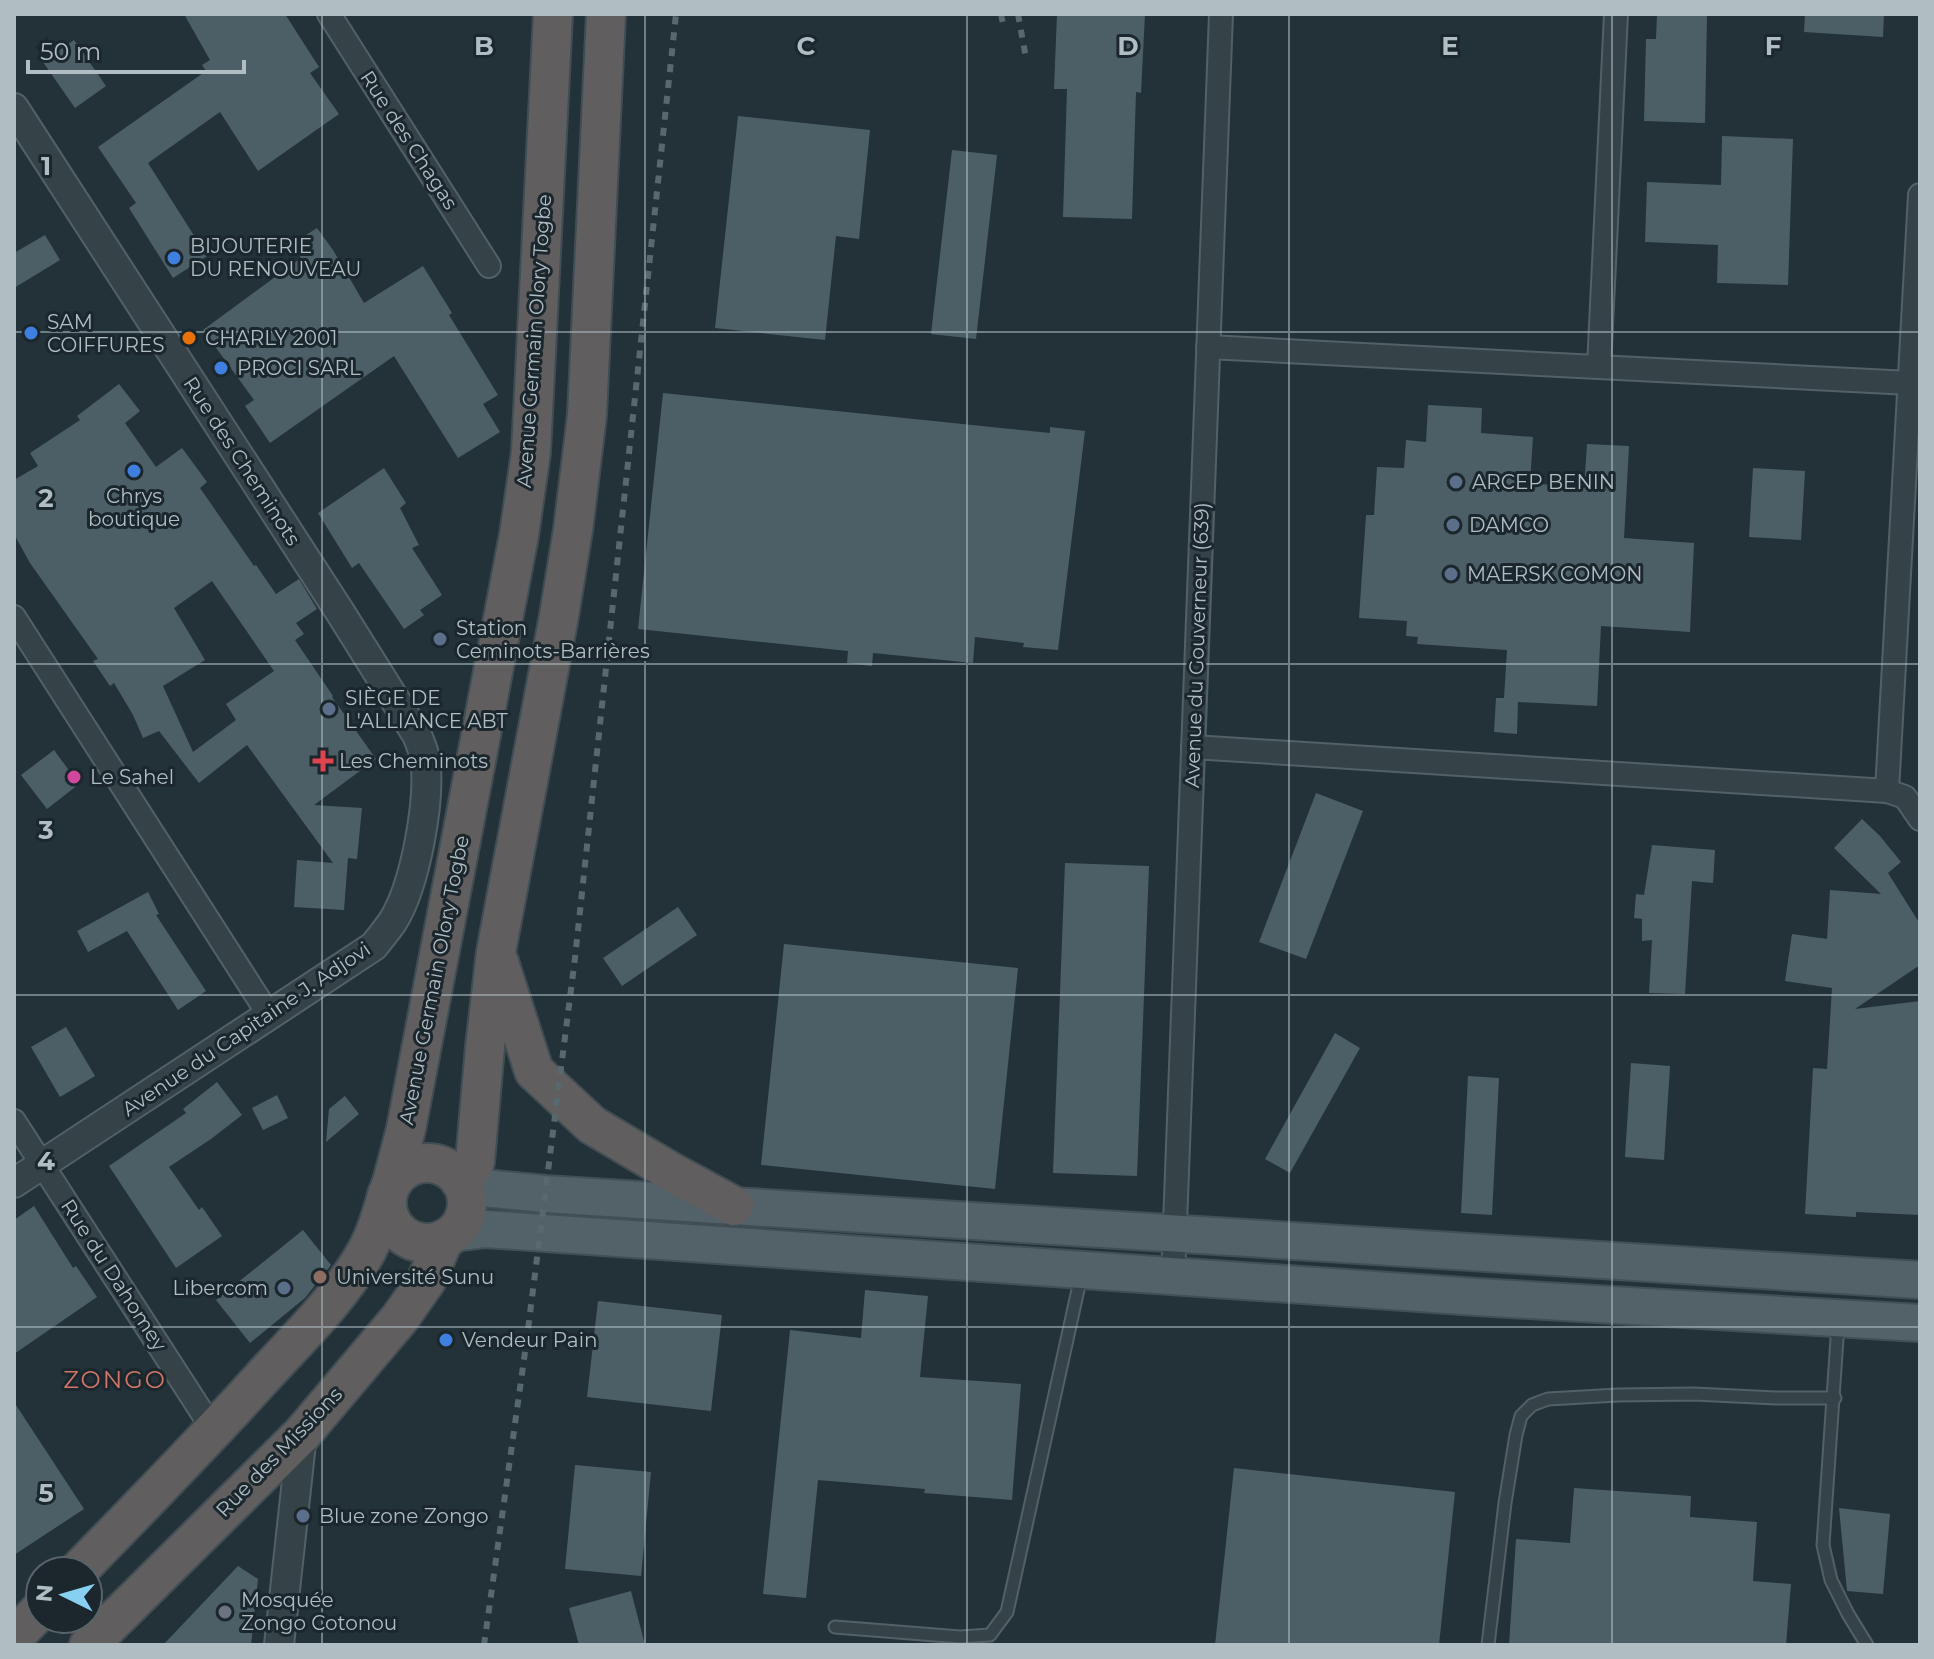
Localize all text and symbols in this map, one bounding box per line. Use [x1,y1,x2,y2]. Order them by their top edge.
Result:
scale bar [28,24,244,74]
text: B [474,30,494,62]
text: C [797,30,816,62]
text: D [1117,30,1139,62]
text: E [1441,30,1459,62]
text: F [1765,30,1781,62]
text: 50 m [40,37,101,66]
street label: Rue des Chagas [355,66,463,214]
text: 1 [41,150,51,182]
street label: Avenue Germain Olory Togbe [512,193,556,489]
place label: BIJOUTERIE DU RENOUVEAU [190,234,361,281]
marker: BIJOUTERIE DU RENOUVEAU [165,249,183,267]
place label: SAM COIFFURES [47,310,165,357]
marker: SAM COIFFURES [22,324,40,342]
place label: CHARLY 2001 [205,326,338,350]
marker: CHARLY 2001 [180,329,198,347]
place label: PROCI SARL [237,356,361,380]
marker: PROCI SARL [212,359,230,377]
street label: Rue des Cheminots [179,372,306,550]
marker: Chrys boutique [125,462,143,480]
place label: ARCEP BENIN [1472,470,1615,494]
marker: ARCEP BENIN [1447,473,1465,491]
text: 2 [38,482,54,514]
place label: Chrys boutique [88,484,180,531]
street label: Avenue du Gouverneur (639) [1180,502,1214,788]
place label: DAMCO [1469,513,1549,537]
marker: DAMCO [1444,516,1462,534]
place label: MAERSK COMON [1467,562,1642,586]
marker: MAERSK COMON [1442,565,1460,583]
place label: Station Ceminots-Barrières [456,616,650,663]
marker: Station Ceminots-Barrières [431,630,449,648]
place label: SIÈGE DE L'ALLIANCE ABT [345,686,508,733]
marker: SIÈGE DE L'ALLIANCE ABT [320,700,338,718]
place label: Les Cheminots [339,749,488,773]
marker: Les Cheminots [314,752,332,770]
place label: Le Sahel [90,765,174,789]
marker: Le Sahel [65,768,83,786]
text: 3 [37,814,54,846]
street label: Avenue Germain Olory Togbe [394,833,474,1127]
street label: Avenue du Capitaine J. Adjovi [117,937,375,1121]
text: 4 [37,1145,55,1177]
street label: Rue du Dahomey [56,1195,172,1355]
place label: Université Sunu [336,1265,494,1289]
marker: Université Sunu [311,1268,329,1286]
place label: Libercom [173,1276,268,1300]
marker: Libercom [275,1279,293,1297]
place label: Vendeur Pain [462,1328,598,1352]
marker: Vendeur Pain [437,1331,455,1349]
district label: ZONGO [63,1365,167,1394]
street label: Rue des Missions [211,1382,347,1522]
text: 5 [38,1477,54,1509]
place label: Blue zone Zongo [319,1504,489,1528]
marker: Blue zone Zongo [294,1507,312,1525]
north arrow [24,1555,104,1635]
text: N [30,1583,59,1603]
place label: Mosquée Zongo Cotonou [241,1588,397,1635]
marker: Mosquée Zongo Cotonou [216,1603,234,1621]

